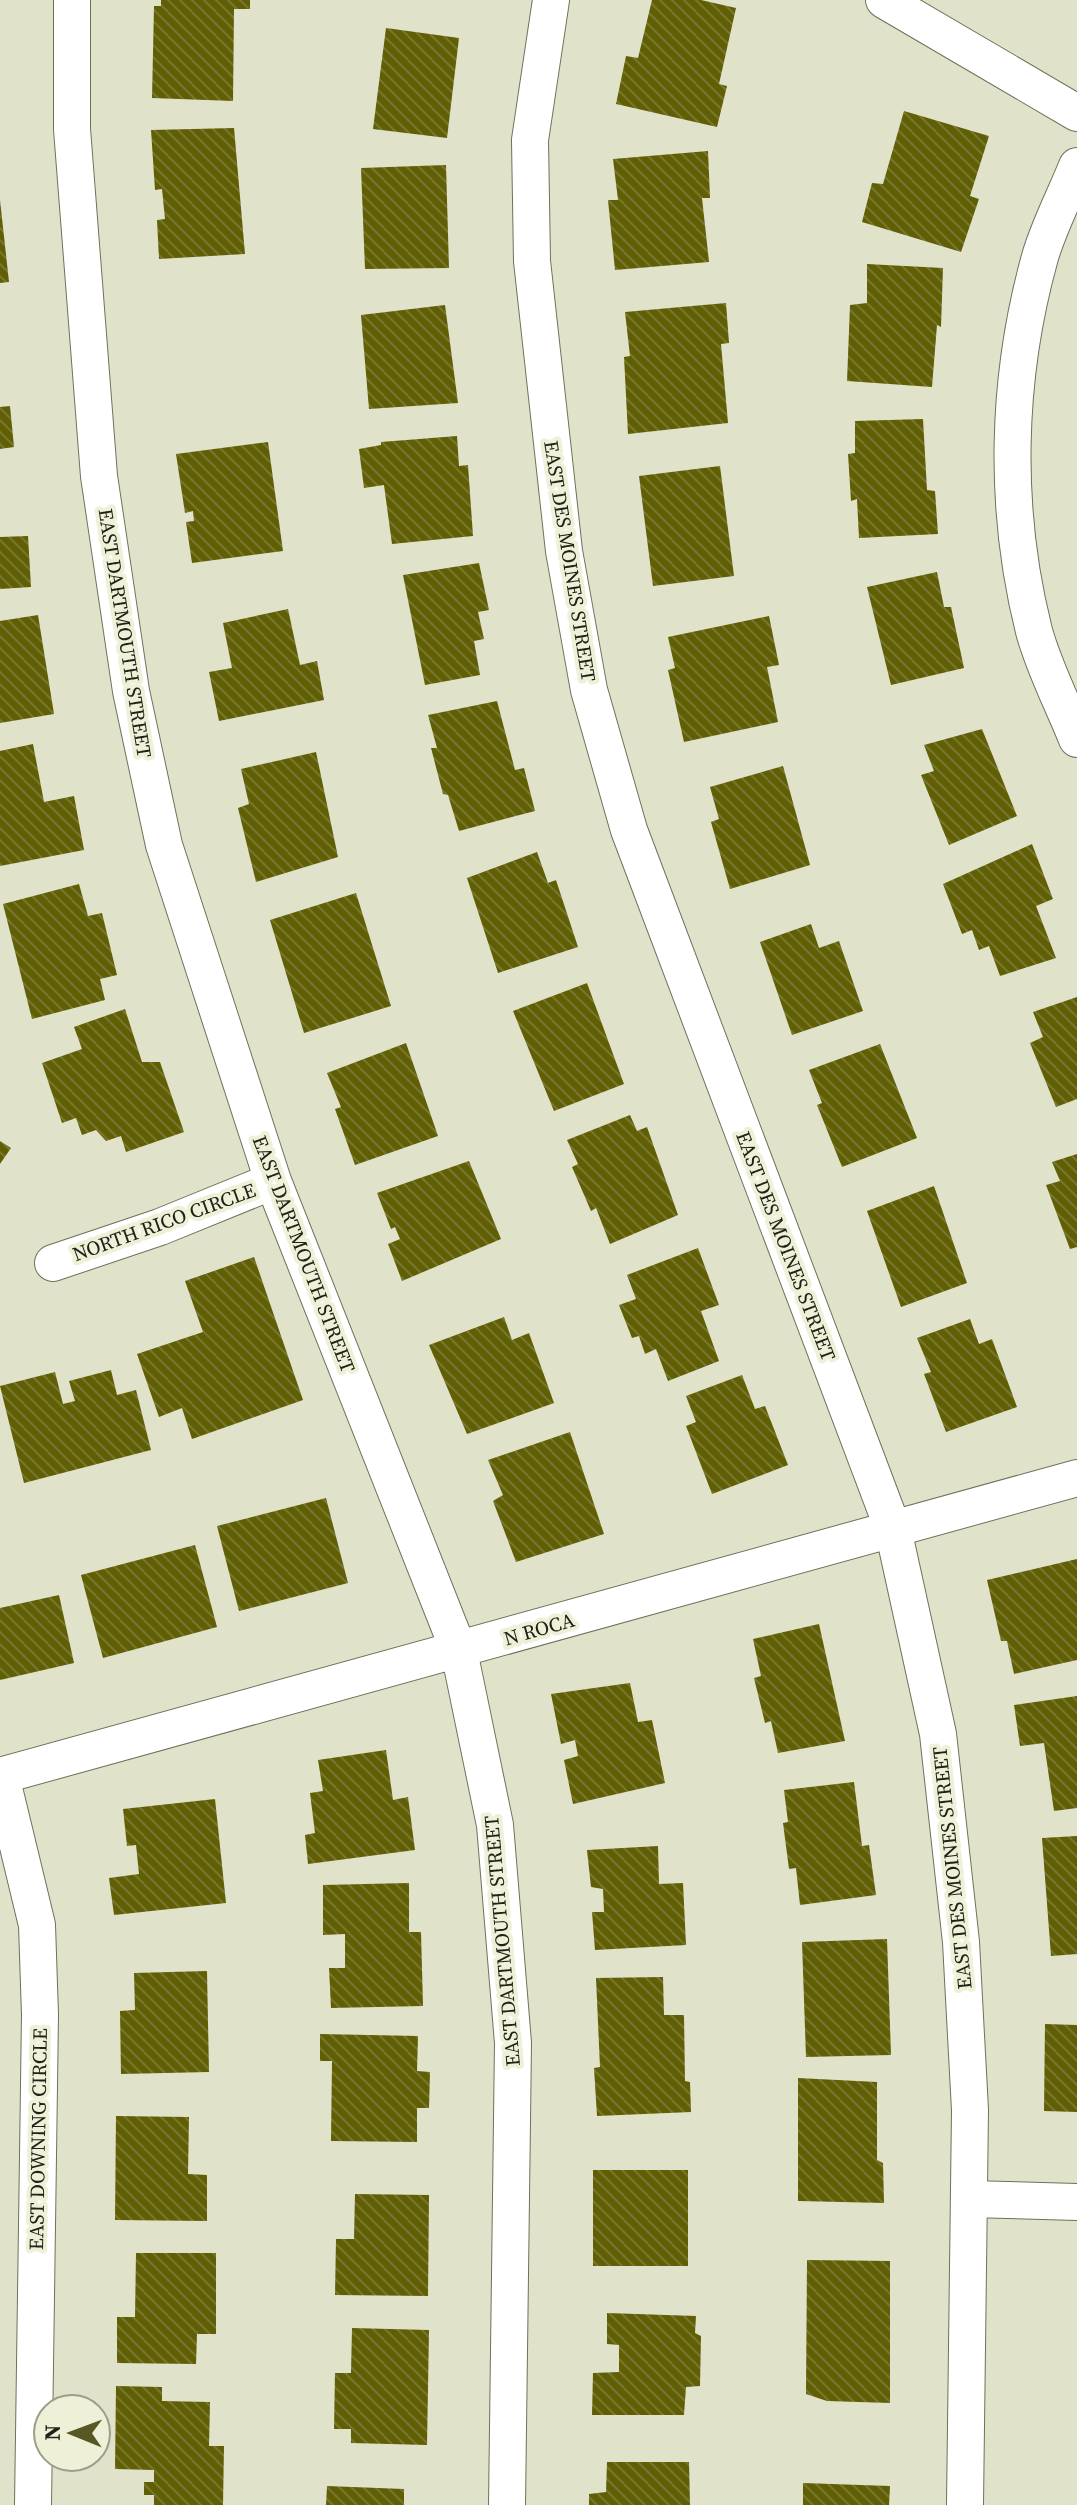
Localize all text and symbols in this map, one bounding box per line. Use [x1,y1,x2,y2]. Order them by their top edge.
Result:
street label: EAST DES MOINES STREET [537,438,603,684]
street label: EAST DARTMOUTH STREET [91,506,159,760]
street label: EAST DES MOINES STREET [729,1127,843,1365]
street label: EAST DARTMOUTH STREET [246,1131,362,1377]
street label: NORTH RICO CIRCLE [68,1176,260,1268]
street label: N ROCA [500,1605,578,1652]
street label: EAST DES MOINES STREET [925,1745,979,1991]
street label: EAST DARTMOUTH STREET [477,1814,527,2068]
street label: EAST DOWNING CIRCLE [22,2028,54,2250]
north arrow [32,2393,112,2473]
text: N [37,2424,67,2441]

